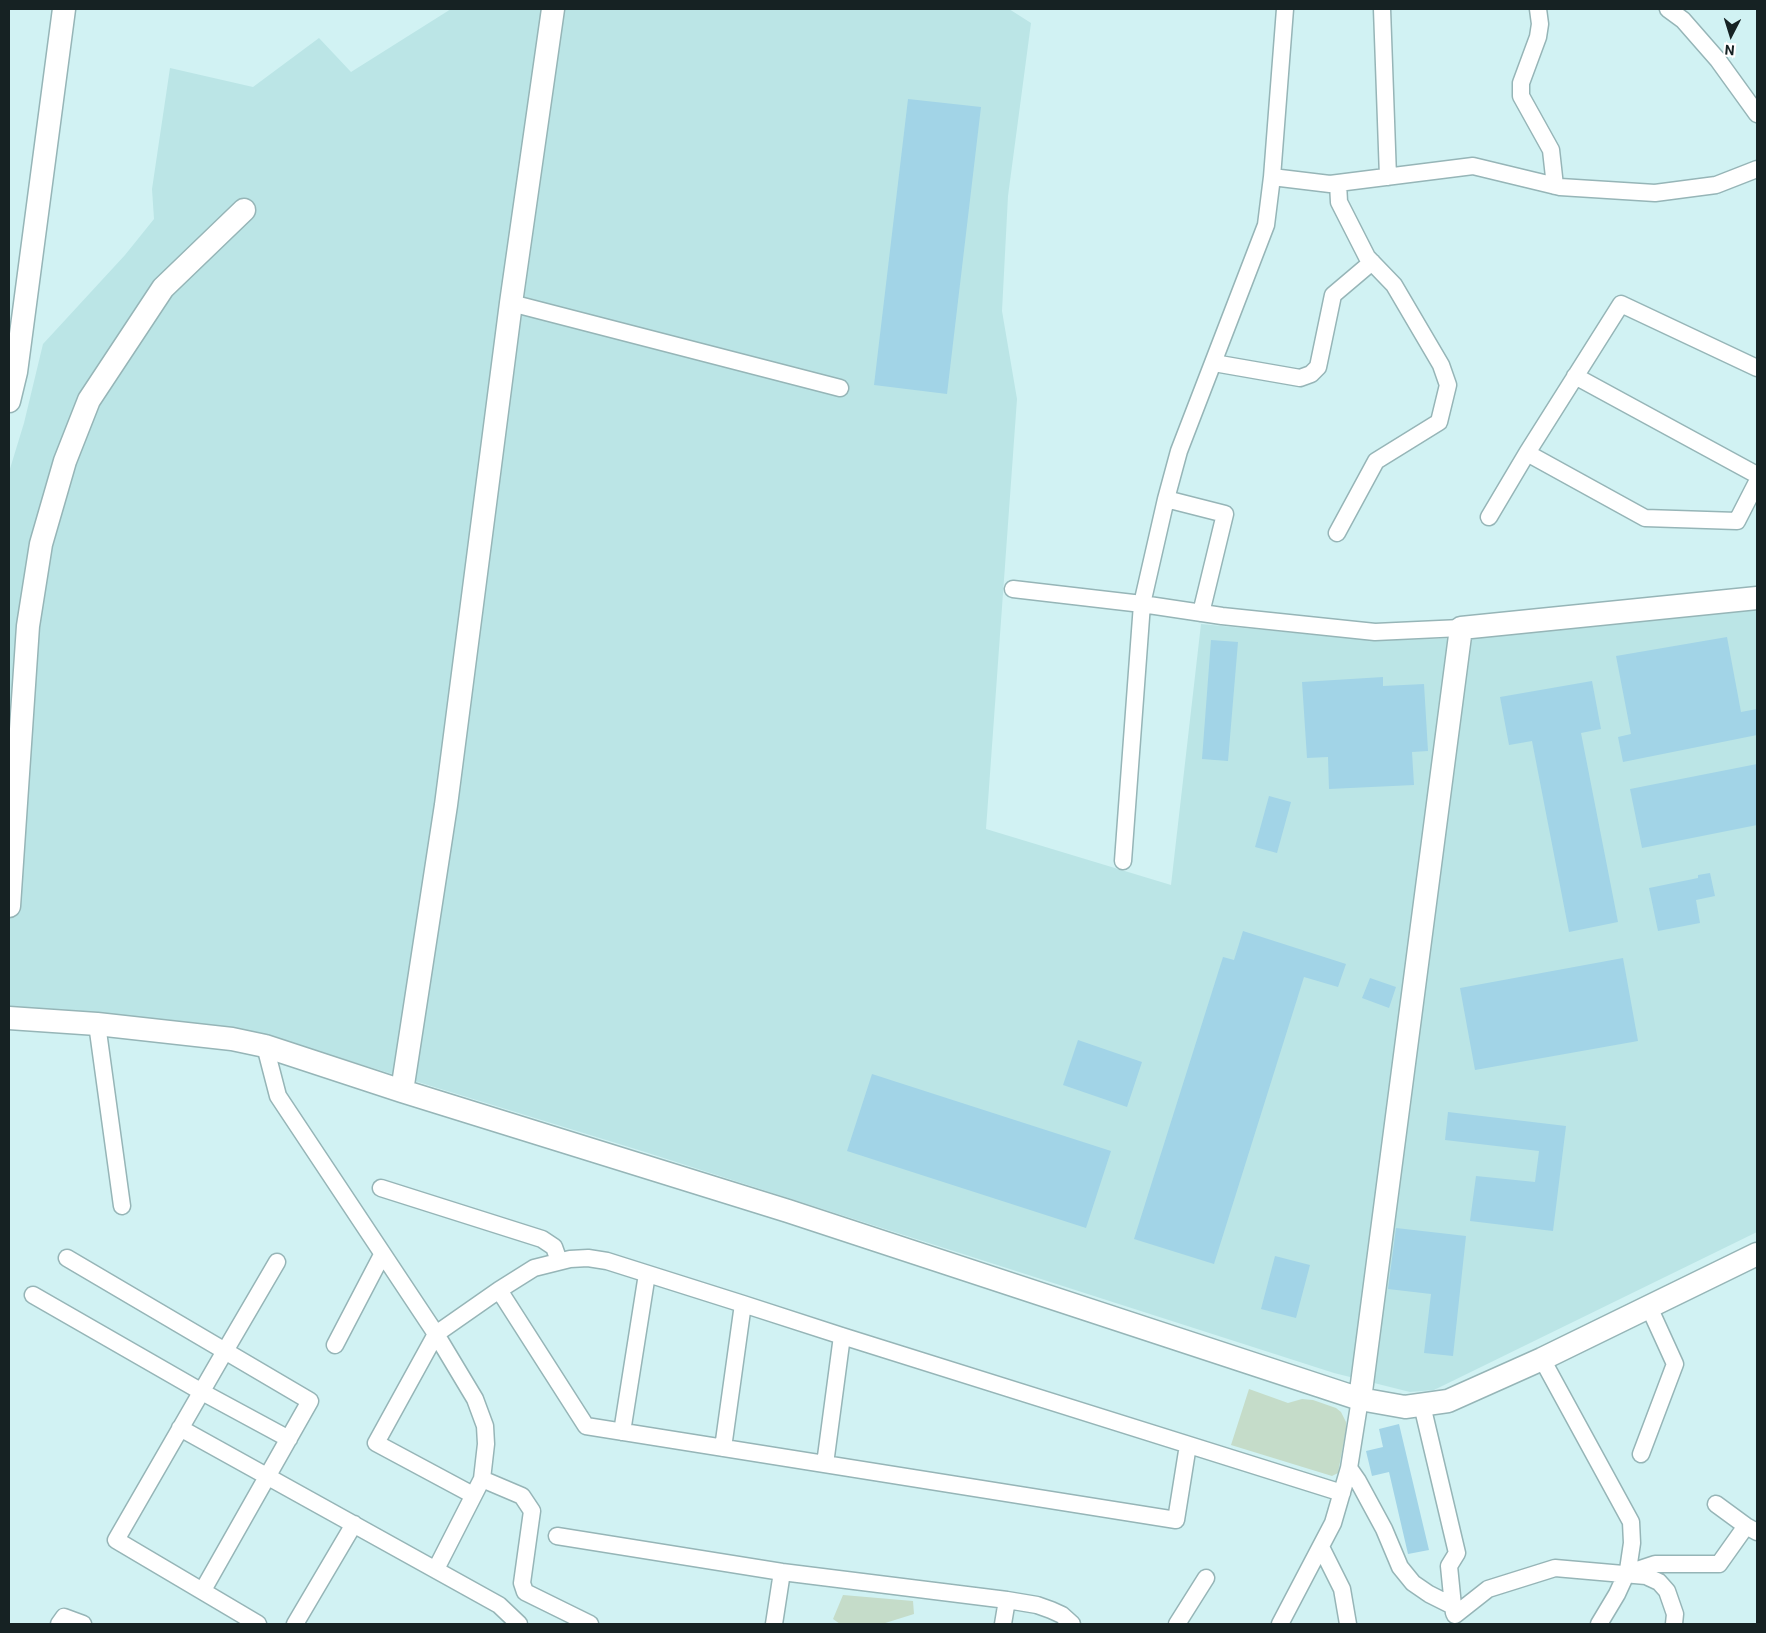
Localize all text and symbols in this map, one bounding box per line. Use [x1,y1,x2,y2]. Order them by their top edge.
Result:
north arrow [1706,10,1756,60]
text: N [1724,42,1735,58]

